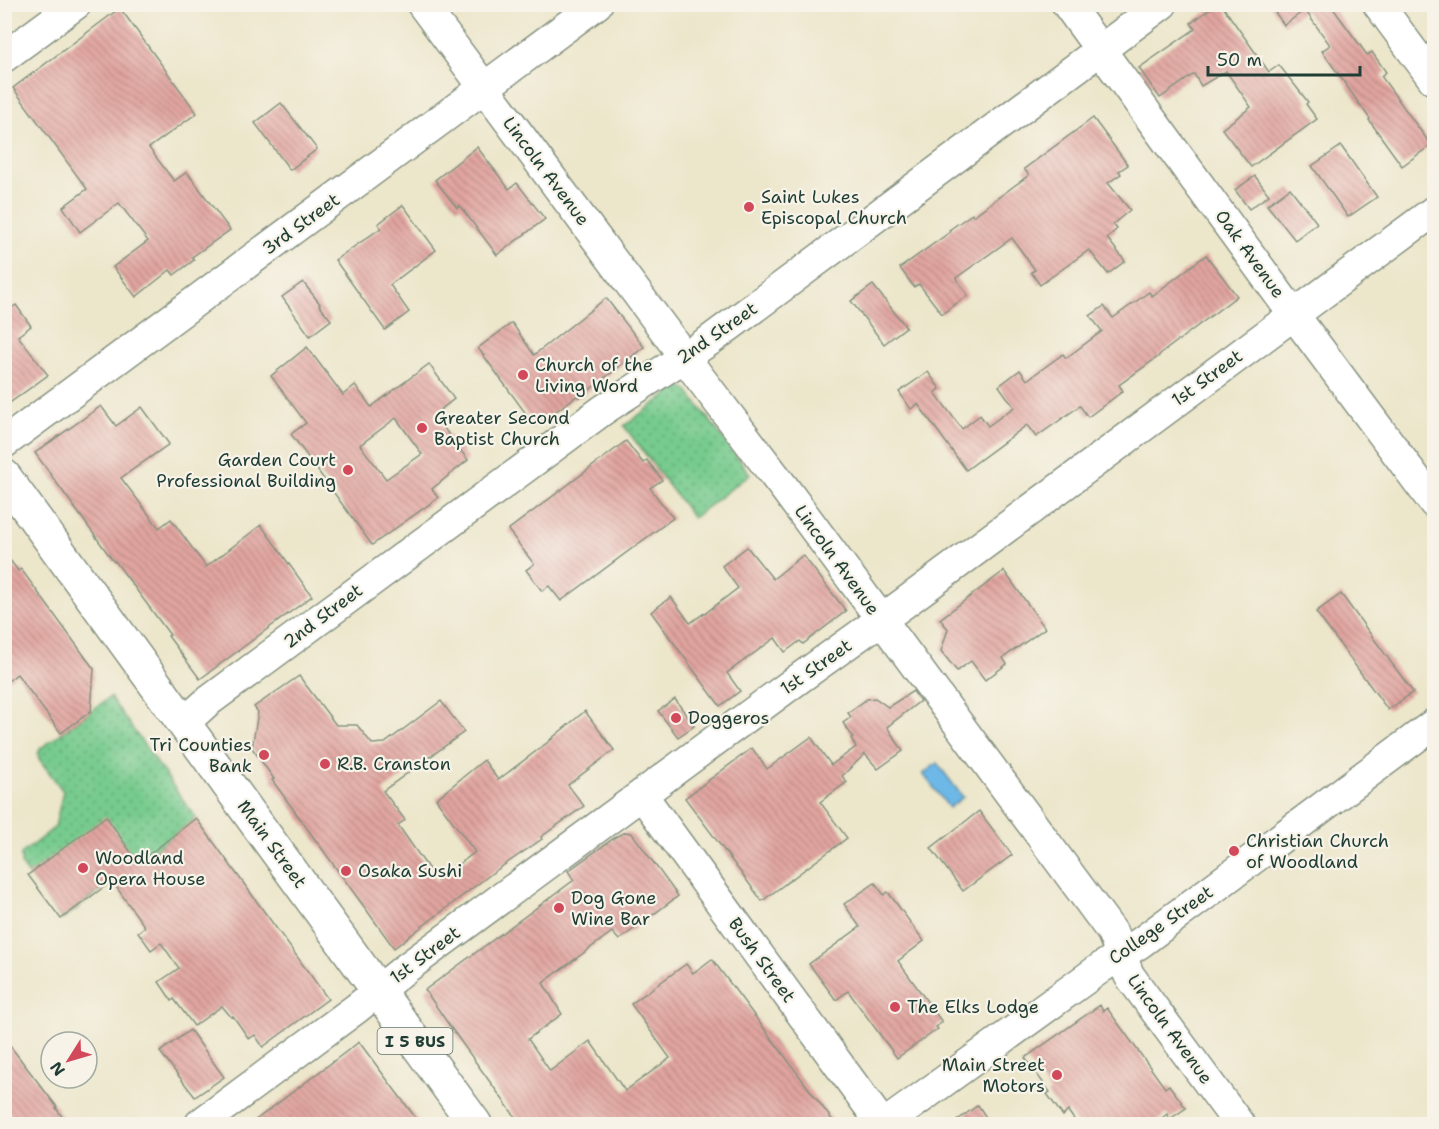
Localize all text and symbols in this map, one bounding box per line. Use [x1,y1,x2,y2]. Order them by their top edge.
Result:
scale bar [1208,39,1360,77]
text: 50 m [1217,48,1262,72]
street label: Lincoln Avenue [497,112,595,230]
place label: Saint Lukes Episcopal Church [761,185,907,230]
street label: 3rd Street [257,188,345,260]
marker: Saint Lukes Episcopal Church [742,200,756,214]
street label: Oak Avenue [1210,205,1290,303]
street label: 2nd Street [672,296,762,370]
street label: 1st Street [1167,344,1247,412]
place label: Church of the Living Word [535,353,653,398]
marker: Church of the Living Word [516,368,530,382]
place label: Greater Second Baptist Church [434,406,570,451]
marker: Greater Second Baptist Church [415,421,429,435]
place label: Garden Court Professional Building [156,448,336,493]
marker: Garden Court Professional Building [341,463,355,477]
street label: Lincoln Avenue [789,500,885,620]
street label: 2nd Street [278,578,368,654]
street label: 1st Street [775,633,857,700]
place label: Doggeros [688,706,769,730]
marker: Doggeros [669,711,683,725]
place label: Tri Counties Bank [150,733,252,778]
marker: Tri Counties Bank [257,748,271,762]
place label: R.B. Cranston [337,752,451,776]
marker: R.B. Cranston [318,757,332,771]
street label: Main Street [232,795,312,893]
place label: Christian Church of Woodland [1246,829,1389,874]
marker: Christian Church of Woodland [1227,844,1241,858]
place label: Woodland Opera House [95,846,206,891]
place label: Osaka Sushi [358,859,462,883]
marker: Woodland Opera House [76,861,90,875]
marker: Osaka Sushi [339,864,353,878]
street label: College Street [1104,880,1218,970]
place label: Dog Gone Wine Bar [571,886,656,931]
marker: Dog Gone Wine Bar [552,901,566,915]
street label: Bush Street [723,913,801,1007]
street label: 1st Street [385,921,465,989]
street label: Lincoln Avenue [1122,969,1218,1089]
place label: The Elks Lodge [907,995,1039,1019]
marker: The Elks Lodge [888,1000,902,1014]
road number: I 5 BUS [378,1028,452,1054]
north arrow [39,1030,99,1090]
place label: Main Street Motors [942,1053,1045,1098]
text: N [45,1057,70,1080]
marker: Main Street Motors [1050,1068,1064,1082]

